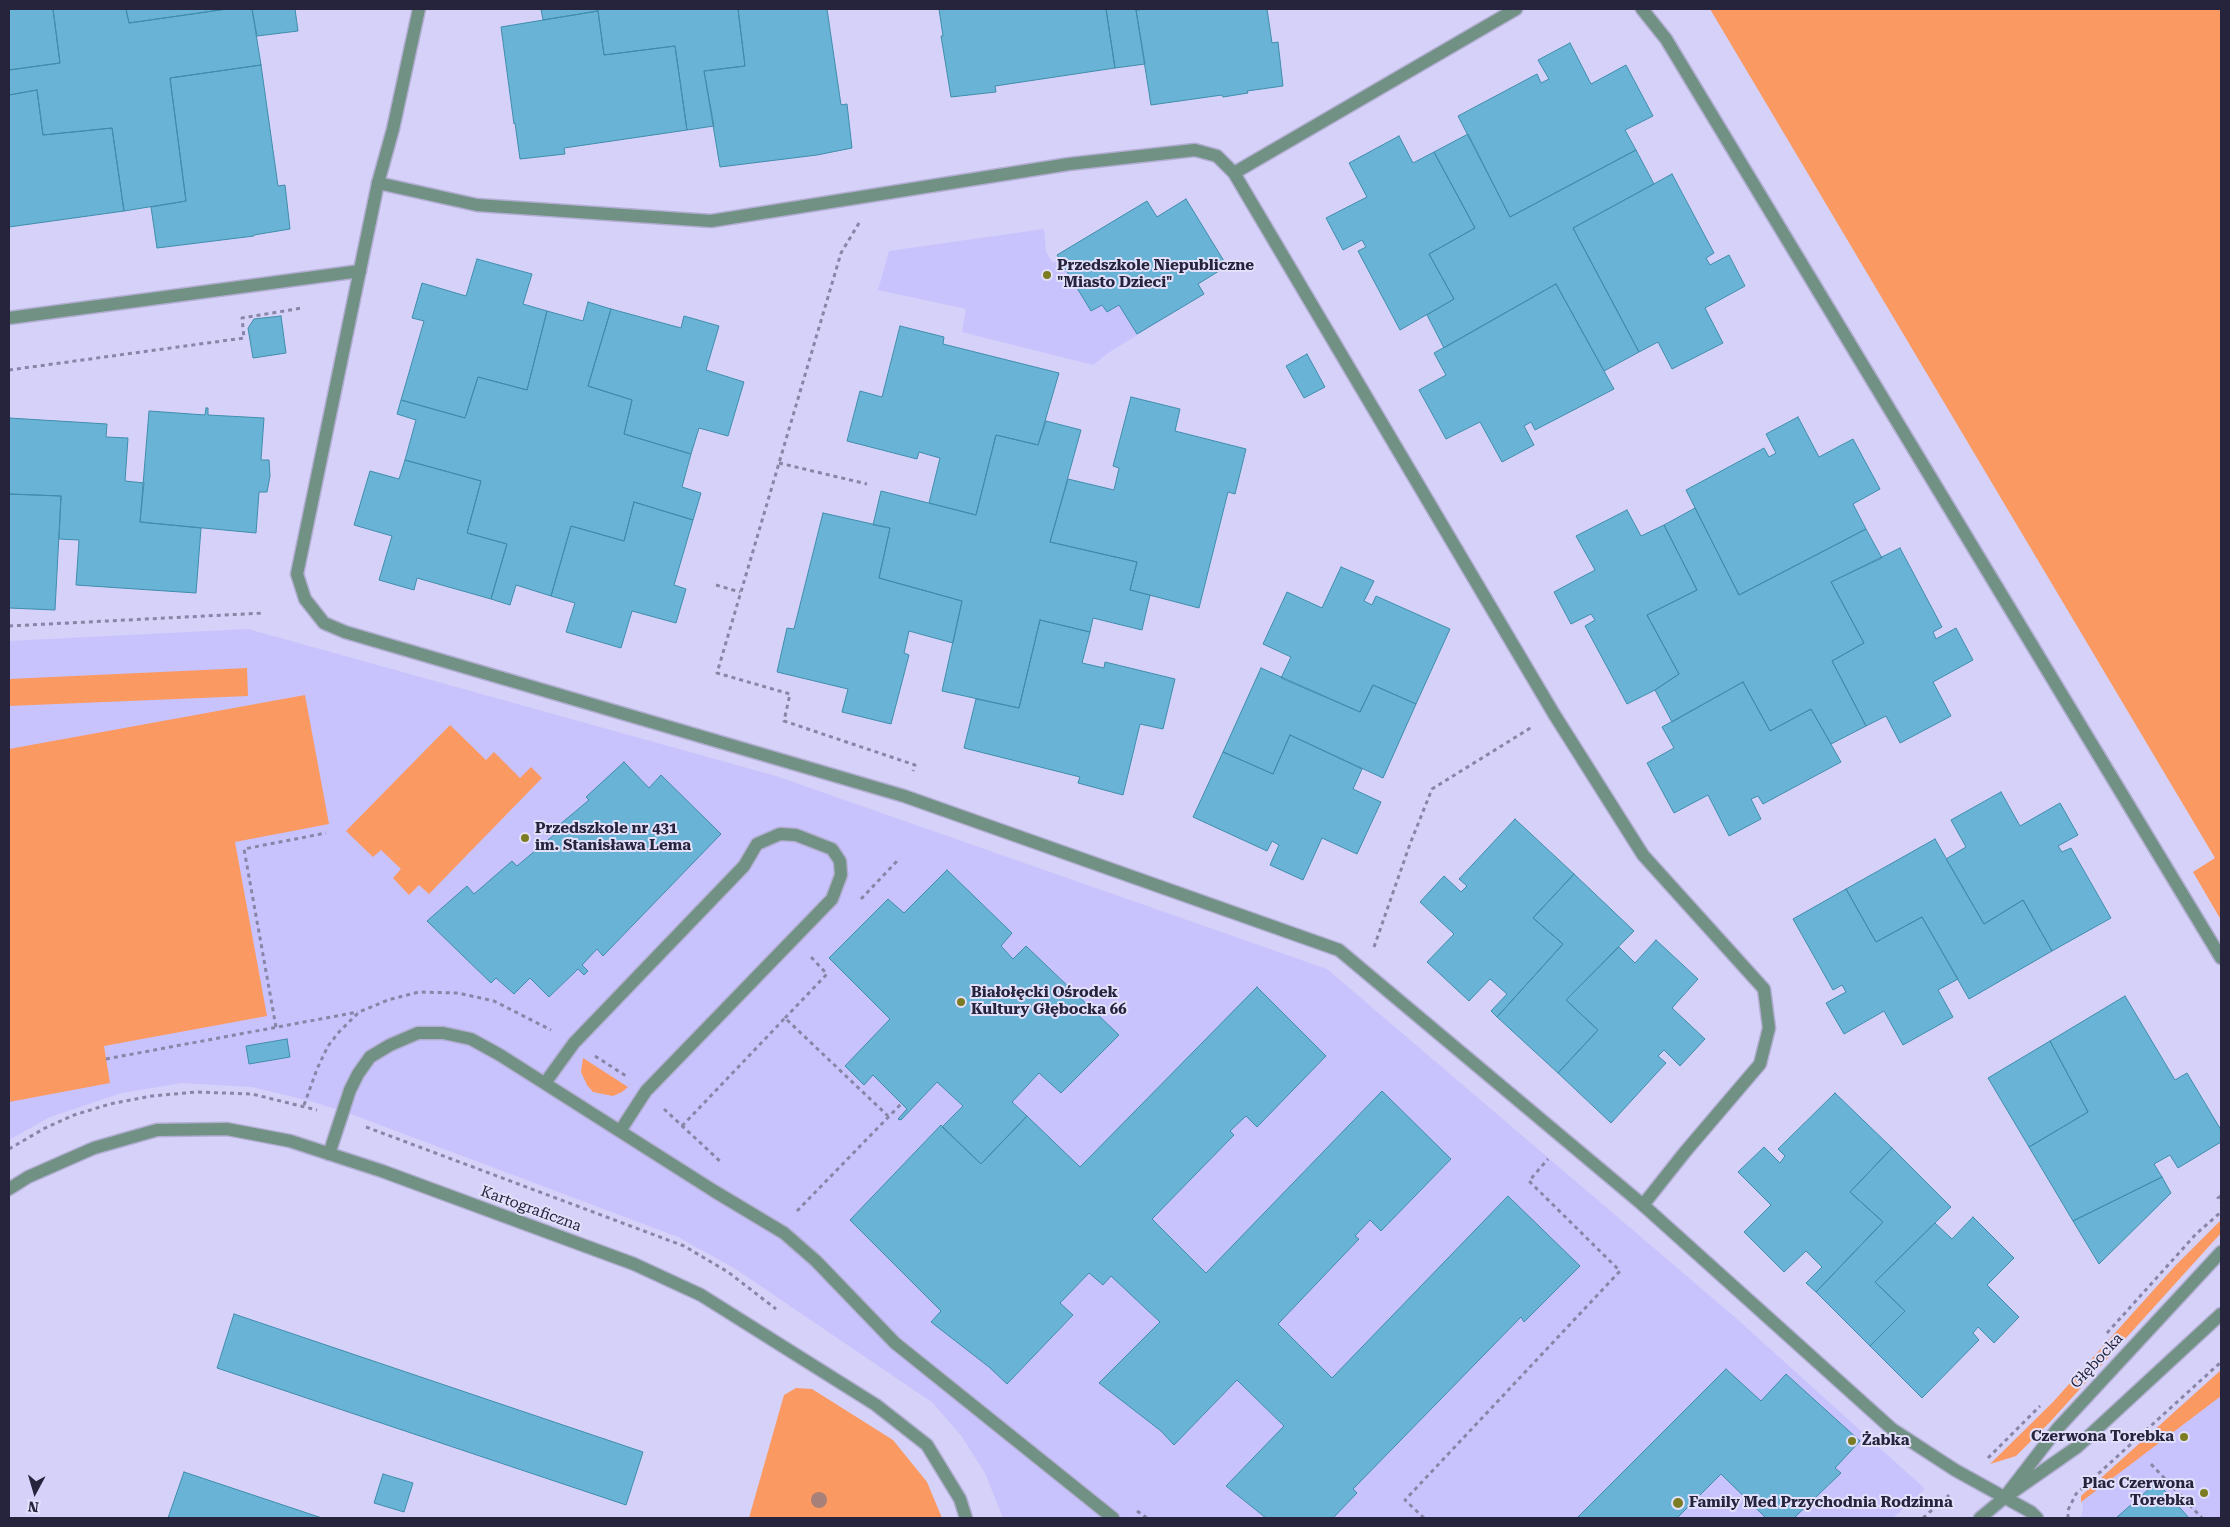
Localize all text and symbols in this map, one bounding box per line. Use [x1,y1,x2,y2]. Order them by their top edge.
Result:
place label: Przedszkole Niepubliczne "Miasto Dzieci" [1057,257,1254,292]
marker: Przedszkole Niepubliczne "Miasto Dzieci" [1041,269,1053,281]
place label: Przedszkole nr 431 im. Stanisława Lema [535,820,691,855]
marker: Przedszkole nr 431 im. Stanisława Lema [519,832,531,844]
place label: Białołęcki Ośrodek Kultury Głębocka 66 [971,984,1127,1019]
marker: Białołęcki Ośrodek Kultury Głębocka 66 [955,996,967,1008]
street label: Kartograficzna [478,1182,584,1236]
street label: Głębocka [2067,1330,2127,1392]
place label: Czerwona Torebka [2031,1428,2174,1446]
marker: Czerwona Torebka [2178,1431,2190,1443]
place label: Żabka [1862,1432,1910,1450]
marker: Żabka [1846,1435,1858,1447]
north arrow [10,1467,60,1517]
place label: Plac Czerwona Torebka [2082,1475,2194,1510]
marker: Plac Czerwona Torebka [2198,1487,2210,1499]
place label: Family Med Przychodnia Rodzinna [1689,1494,1953,1512]
marker: Family Med Przychodnia Rodzinna [1671,1496,1685,1510]
text: N [27,1498,40,1515]

